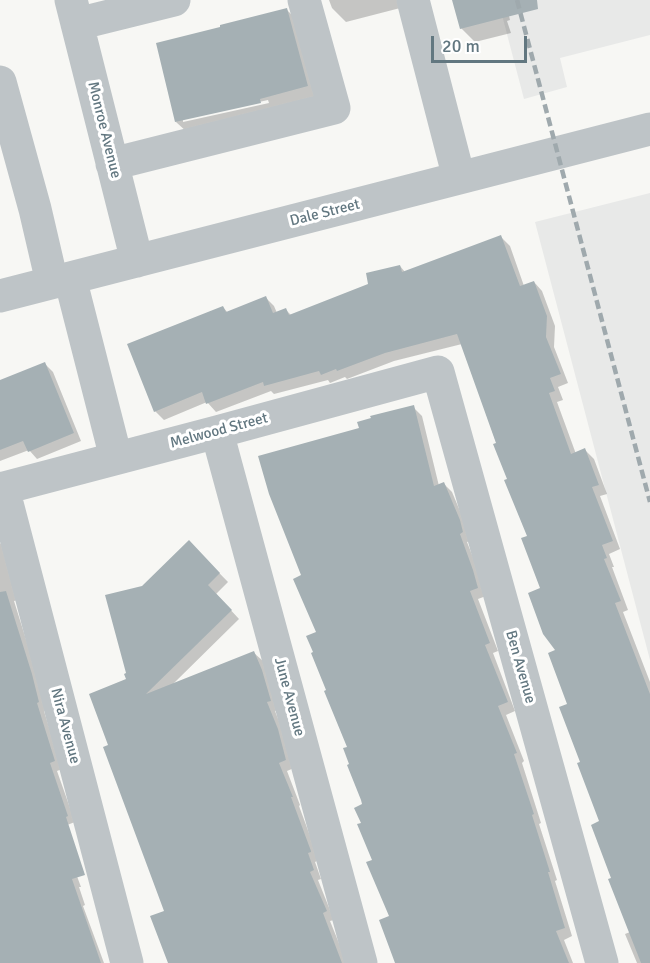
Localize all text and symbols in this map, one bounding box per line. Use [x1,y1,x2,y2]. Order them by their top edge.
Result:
scale bar [434,24,530,62]
text: 20 m [442,35,480,57]
street label: Monroe Avenue [83,80,125,180]
street label: Dale Street [288,196,362,230]
street label: Melwood Street [168,409,270,453]
street label: Ben Avenue [501,628,539,706]
street label: June Avenue [270,656,308,738]
street label: Nira Avenue [46,686,84,766]

